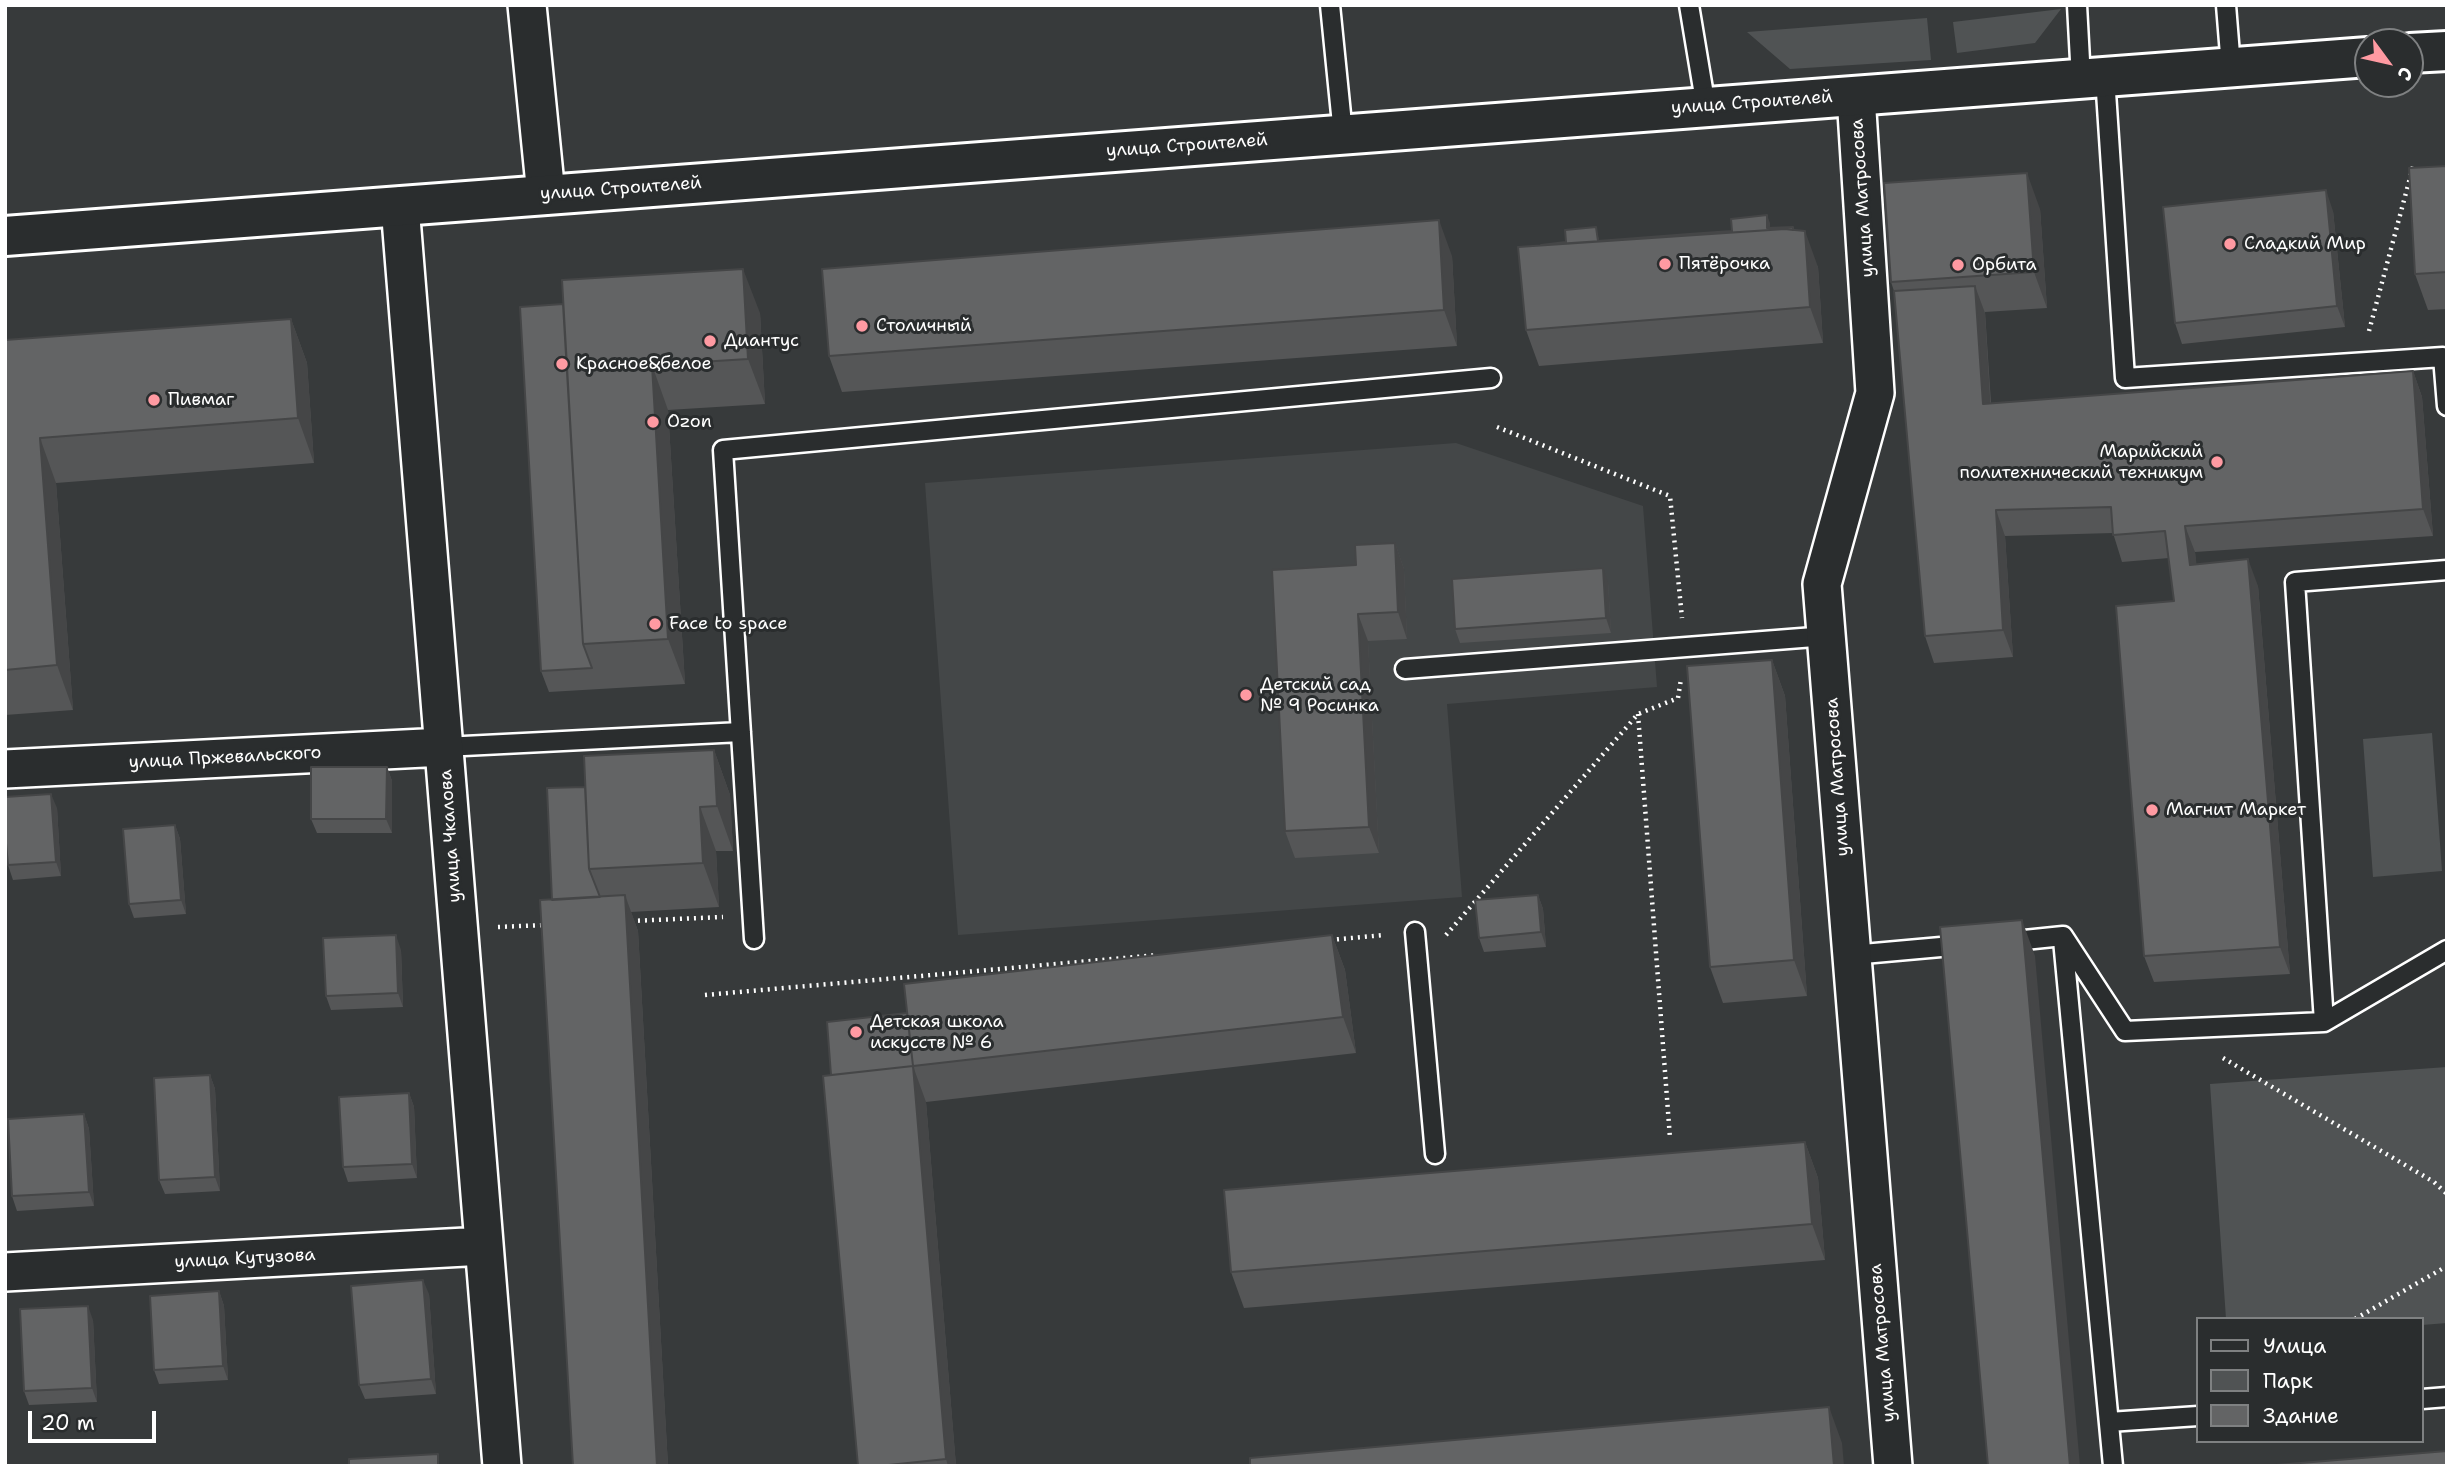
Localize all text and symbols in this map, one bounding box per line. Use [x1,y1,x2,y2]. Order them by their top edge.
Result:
north arrow [2354,28,2424,98]
text: С [2392,62,2419,85]
street label: улица Строителей [1671,87,1833,119]
street label: улица Матросова [1847,118,1879,278]
street label: улица Строителей [1106,130,1268,162]
street label: улица Строителей [540,173,702,205]
place label: Сладкий Мир [2244,233,2366,255]
marker: Сладкий Мир [2222,236,2238,252]
place label: Пятёрочка [1679,253,1770,275]
place label: Орбита [1972,254,2037,276]
marker: Пятёрочка [1657,256,1673,272]
marker: Орбита [1950,257,1966,273]
place label: Столичный [876,315,972,337]
marker: Столичный [854,318,870,334]
place label: Диантус [724,330,799,352]
marker: Диантус [702,333,718,349]
place label: Красное&белое [576,353,712,375]
marker: Красное&белое [554,356,570,372]
place label: Пивмаг [168,389,234,411]
marker: Пивмаг [146,392,162,408]
place label: Ozon [667,411,712,433]
marker: Ozon [645,414,661,430]
place label: Марийский политехнический техникум [1960,441,2203,484]
marker: Марийский политехнический техникум [2209,454,2225,470]
place label: Face to space [669,613,787,635]
marker: Face to space [647,616,663,632]
place label: Детский сад № 9 Росинка [1260,674,1379,716]
marker: Детский сад № 9 Росинка [1238,687,1254,703]
street label: улица Матросова [1822,697,1854,857]
street label: улица Пржевальского [128,742,322,774]
street label: улица Чкалова [436,769,466,903]
place label: Магнит Маркет [2166,799,2306,821]
marker: Магнит Маркет [2144,802,2160,818]
place label: Детская школа искусств № 6 [870,1011,1004,1054]
marker: Детская школа искусств № 6 [848,1024,864,1040]
street label: улица Кутузова [174,1245,316,1273]
street label: улица Матросова [1865,1263,1901,1423]
legend [2196,1317,2424,1443]
text: Улица [2263,1332,2326,1360]
text: Парк [2263,1367,2313,1395]
scale bar [32,1398,159,1442]
text: Здание [2263,1402,2339,1430]
text: 20 m [41,1409,95,1437]

